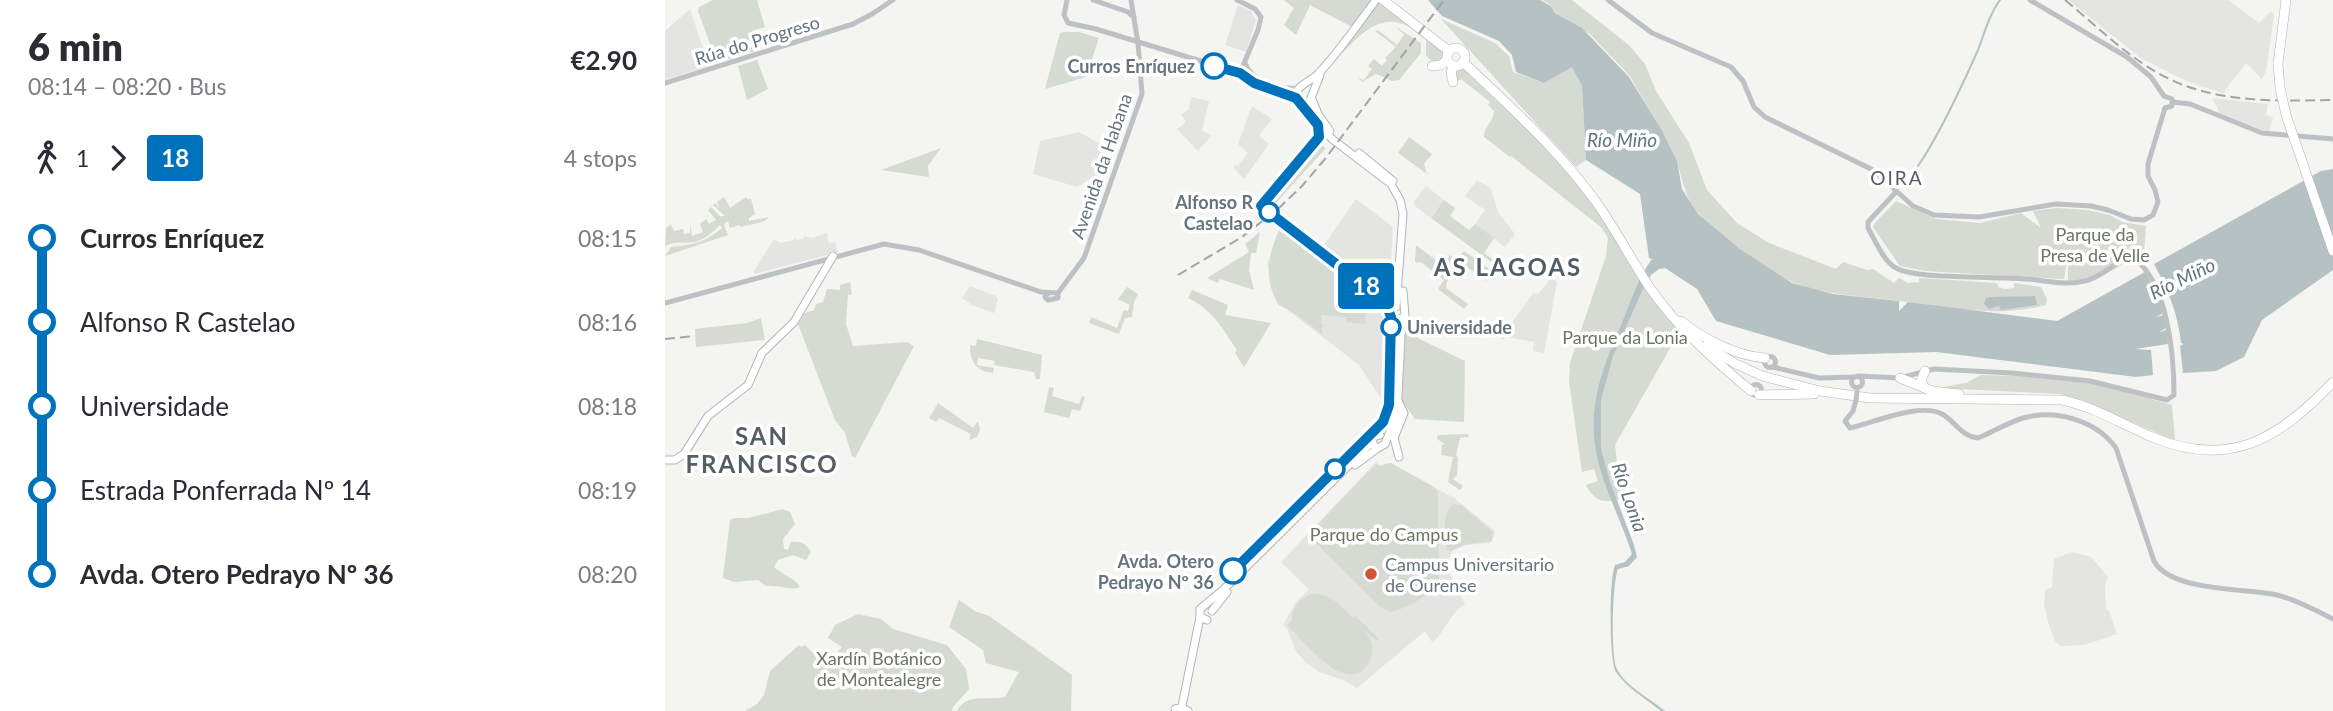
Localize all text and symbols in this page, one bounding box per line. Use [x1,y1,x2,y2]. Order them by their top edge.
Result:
street label: Rúa do Progreso [692,11,822,69]
text: 6 min [28,23,123,69]
text: €2.90 [571,44,637,76]
marker: Curros Enríquez [1201,53,1227,79]
place label: Curros Enríquez [1067,55,1195,77]
text: 08:14 – 08:20 · Bus [28,72,227,100]
street label: Avenida da Habana [1066,91,1136,241]
water label: Río Miño [1587,128,1657,151]
icon: walk [28,139,66,177]
icon: forward [99,139,137,177]
text: 18 [161,143,189,172]
text: 1 [76,144,89,172]
text: 4 stops [564,144,637,172]
district label: OIRA [1870,166,1924,189]
place label: Alfonso R Castelao [1174,191,1253,234]
marker: Alfonso R Castelao [1259,202,1279,222]
text: Curros Enríquez [80,222,264,254]
park label: Parque da Presa de Velle [2040,223,2150,266]
text: 08:15 [578,224,637,252]
district label: AS LAGOAS [1433,252,1582,281]
water label: Río Miño [2145,252,2219,304]
line badge: 18 [1335,263,1397,309]
text: 18 [1352,271,1380,300]
text: Alfonso R Castelao [80,306,296,338]
text: 08:16 [578,308,637,336]
place label: Universidade [1407,316,1512,338]
marker: Universidade [1381,317,1401,337]
park label: Parque da Lonia [1562,326,1688,348]
text: Universidade [80,390,229,422]
text: 08:18 [578,392,637,420]
district label: SAN FRANCISCO [685,421,839,478]
unlabelled marker [1325,459,1345,479]
water label: Río Lonia [1607,459,1653,535]
text: Estrada Ponferrada Nº 14 [80,474,371,506]
text: 08:19 [578,476,637,504]
park label: Parque do Campus [1310,523,1458,545]
place label: Avda. Otero Pedrayo Nº 36 [1098,550,1214,593]
place label: Campus Universitario de Ourense [1385,553,1554,596]
text: Avda. Otero Pedrayo Nº 36 [80,558,394,590]
marker: Avda. Otero Pedrayo Nº 36 [1220,558,1246,584]
text: 08:20 [578,560,637,588]
marker: Campus Universitario de Ourense [1363,566,1379,582]
park label: Xardín Botánico de Montealegre [816,647,942,690]

